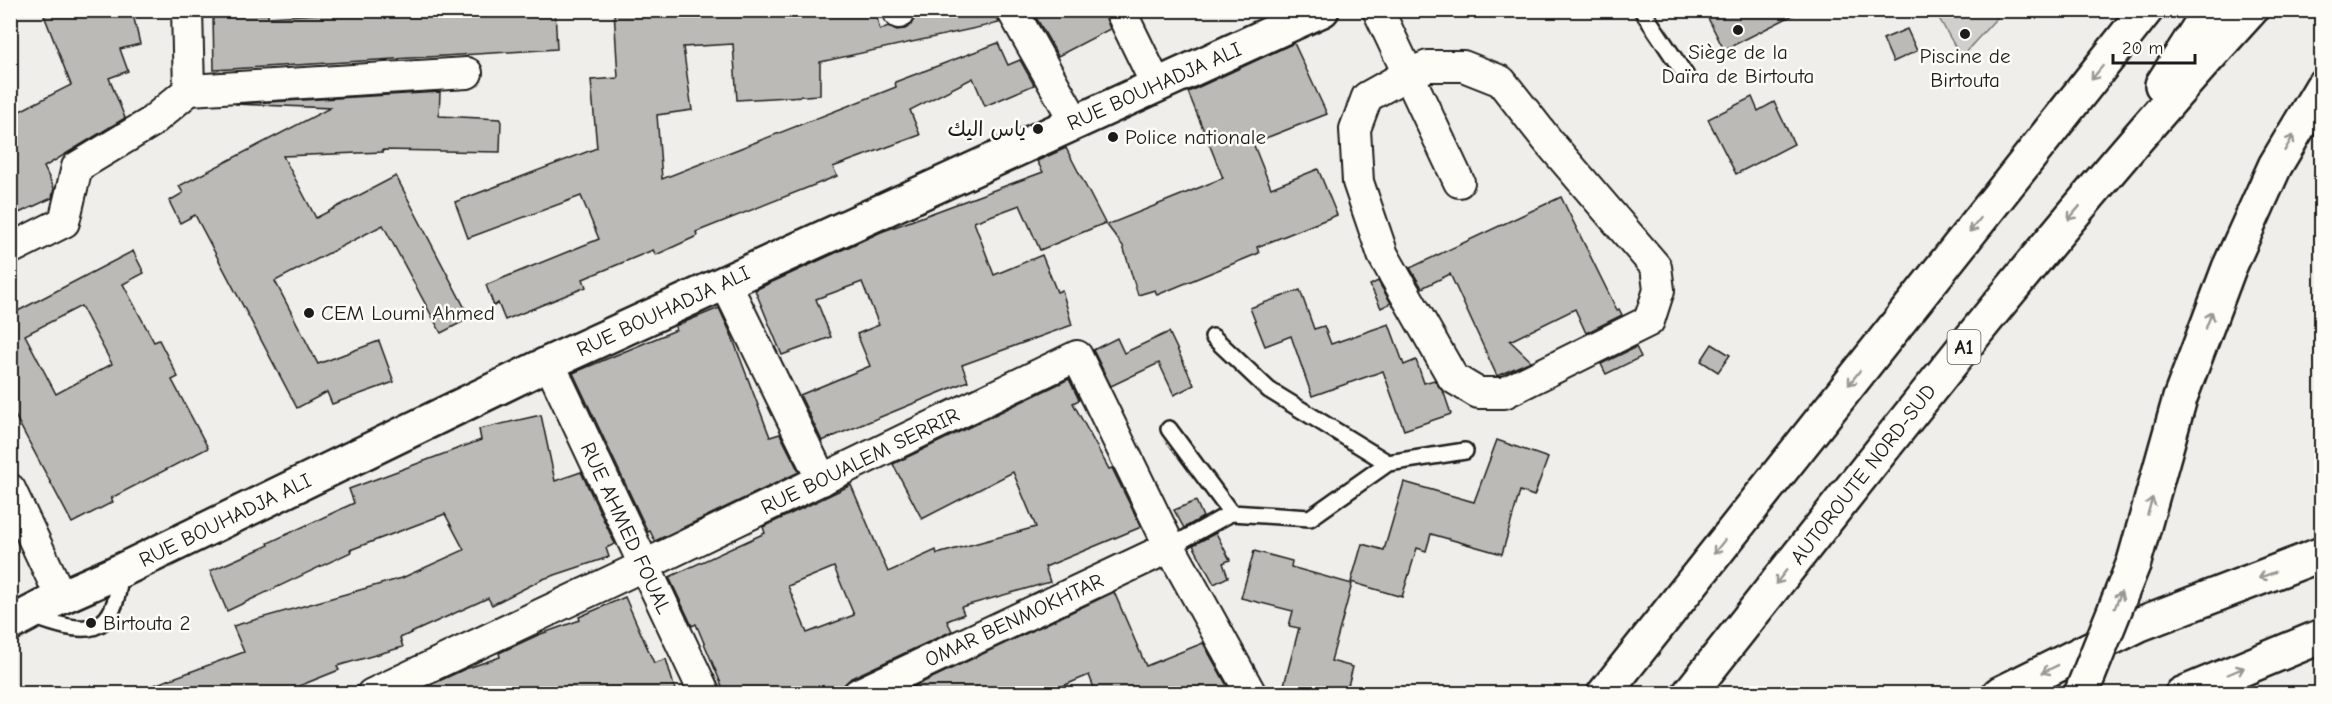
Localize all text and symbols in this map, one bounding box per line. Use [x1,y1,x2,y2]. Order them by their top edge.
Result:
marker: Siège de la Daïra de Birtouta [1731,23,1745,37]
marker: Piscine de Birtouta [1958,27,1972,41]
scale bar [2113,27,2196,65]
street label: RUE BOUHADJA ALI [1063,37,1245,135]
text: 20 m [2122,38,2163,59]
place label: Siège de la Daïra de Birtouta [1662,40,1814,88]
place label: Piscine de Birtouta [1920,44,2010,92]
one-way arrow [2090,64,2103,80]
place label: ياس اليك [947,117,1026,141]
marker: ياس اليك [1031,122,1045,136]
place label: Police nationale [1125,125,1266,149]
marker: Police nationale [1106,130,1120,144]
one-way arrow [2283,135,2295,152]
one-way arrow [2068,205,2081,221]
one-way arrow [1969,217,1982,233]
street label: RUE BOUHADJA ALI [573,260,753,362]
place label: CEM Loumi Ahmed [321,301,495,325]
marker: CEM Loumi Ahmed [302,306,316,320]
one-way arrow [2205,311,2216,330]
road number: A1 [1948,330,1980,364]
one-way arrow [1847,370,1860,386]
street label: AUTOROUTE NORD-SUD [1785,379,1941,569]
street label: RUE BOUALEM SERRIR [757,403,963,519]
street label: RUE AHMED FOUAL [576,438,677,618]
street label: RUE BOUHADJA ALI [135,468,315,572]
one-way arrow [2144,497,2156,516]
one-way arrow [1713,539,1726,555]
street label: OMAR BENMOKHTAR [921,568,1107,672]
one-way arrow [1774,569,1787,585]
one-way arrow [2258,570,2277,581]
one-way arrow [2113,591,2124,610]
place label: Birtouta 2 [103,611,191,635]
marker: Birtouta 2 [84,616,98,630]
one-way arrow [2041,663,2059,675]
one-way arrow [2227,665,2245,676]

